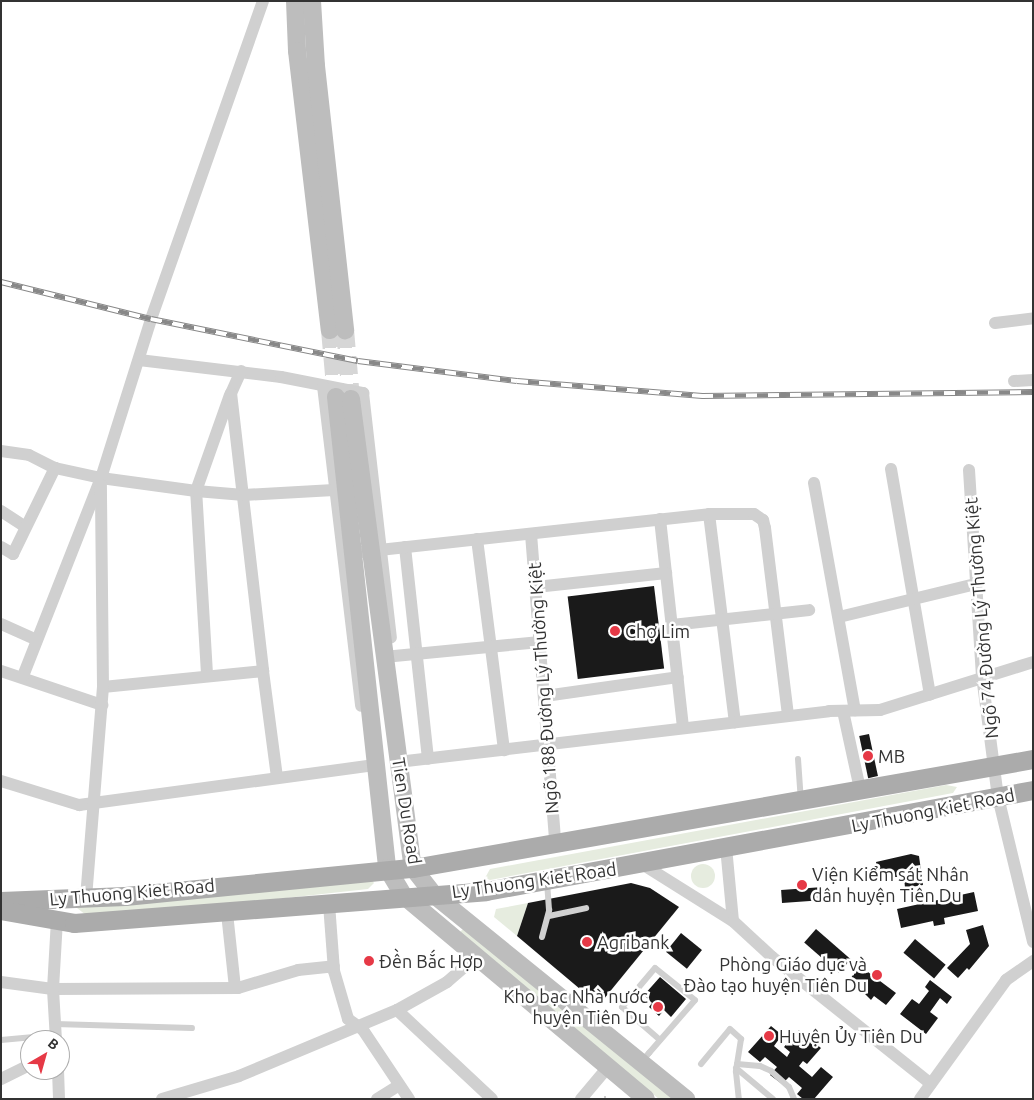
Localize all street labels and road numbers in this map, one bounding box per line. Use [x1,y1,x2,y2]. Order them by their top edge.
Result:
street label: Ngõ 74 Đường Lý Thường Kiệt [960,497,1002,739]
street label: Ngõ 188 Đường Lý Thường Kiệt [523,562,563,814]
street label: Tien Du Road [388,756,426,866]
street label: Ly Thuong Kiet Road [850,784,1016,836]
street label: Ly Thuong Kiet Road [450,858,618,902]
street label: Ly Thuong Kiet Road [48,874,216,910]

